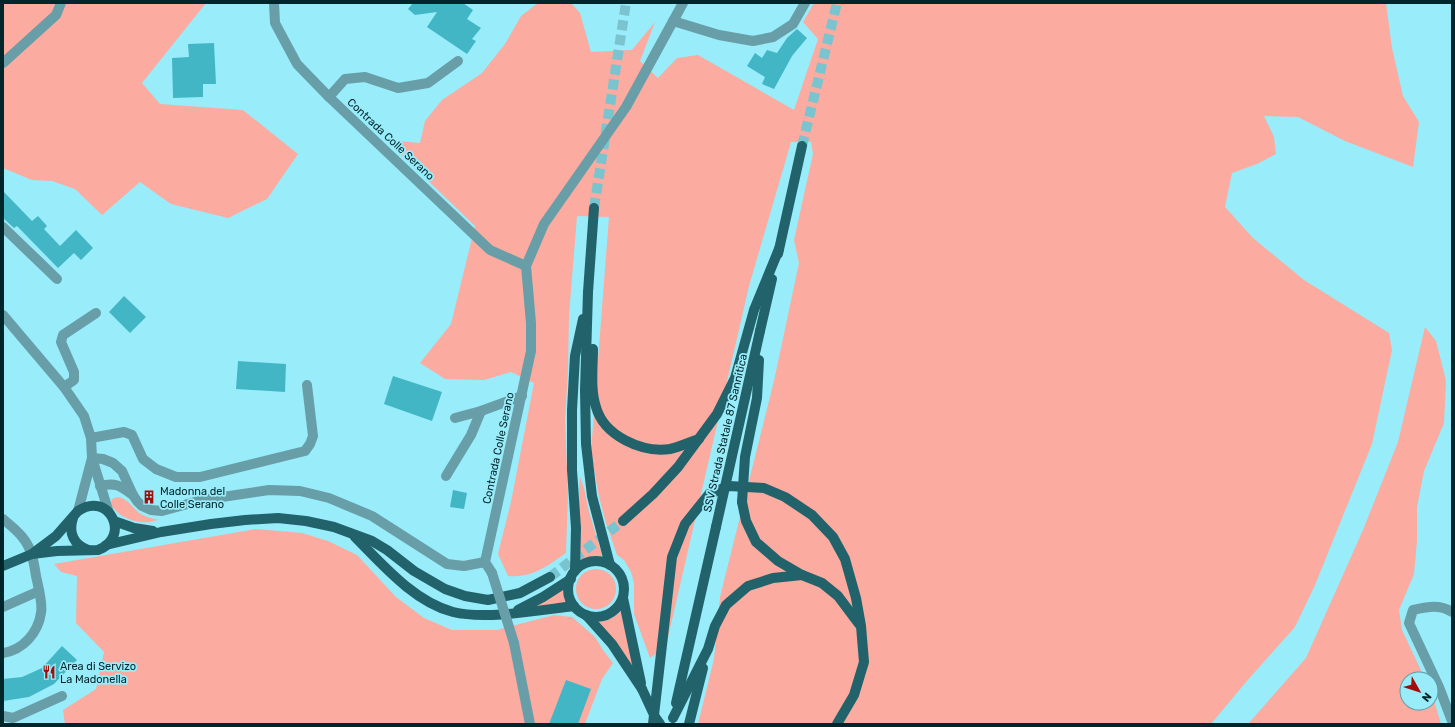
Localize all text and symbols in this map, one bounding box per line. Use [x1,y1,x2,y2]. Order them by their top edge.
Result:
street label: Contrada Colle Serano [345,96,437,183]
street label: SSV Strada Statale 87 Sannitica [701,353,750,514]
street label: Contrada Colle Serano [480,391,517,505]
place label: Madonna del Colle Serano [160,485,225,511]
building icon: Madonna del Colle Serano [141,489,157,505]
place label: Area di Servizo La Madonella [60,660,136,686]
restaurant icon: Area di Servizo La Madonella [41,664,57,680]
north arrow [1399,671,1439,711]
text: N [1419,690,1434,704]

